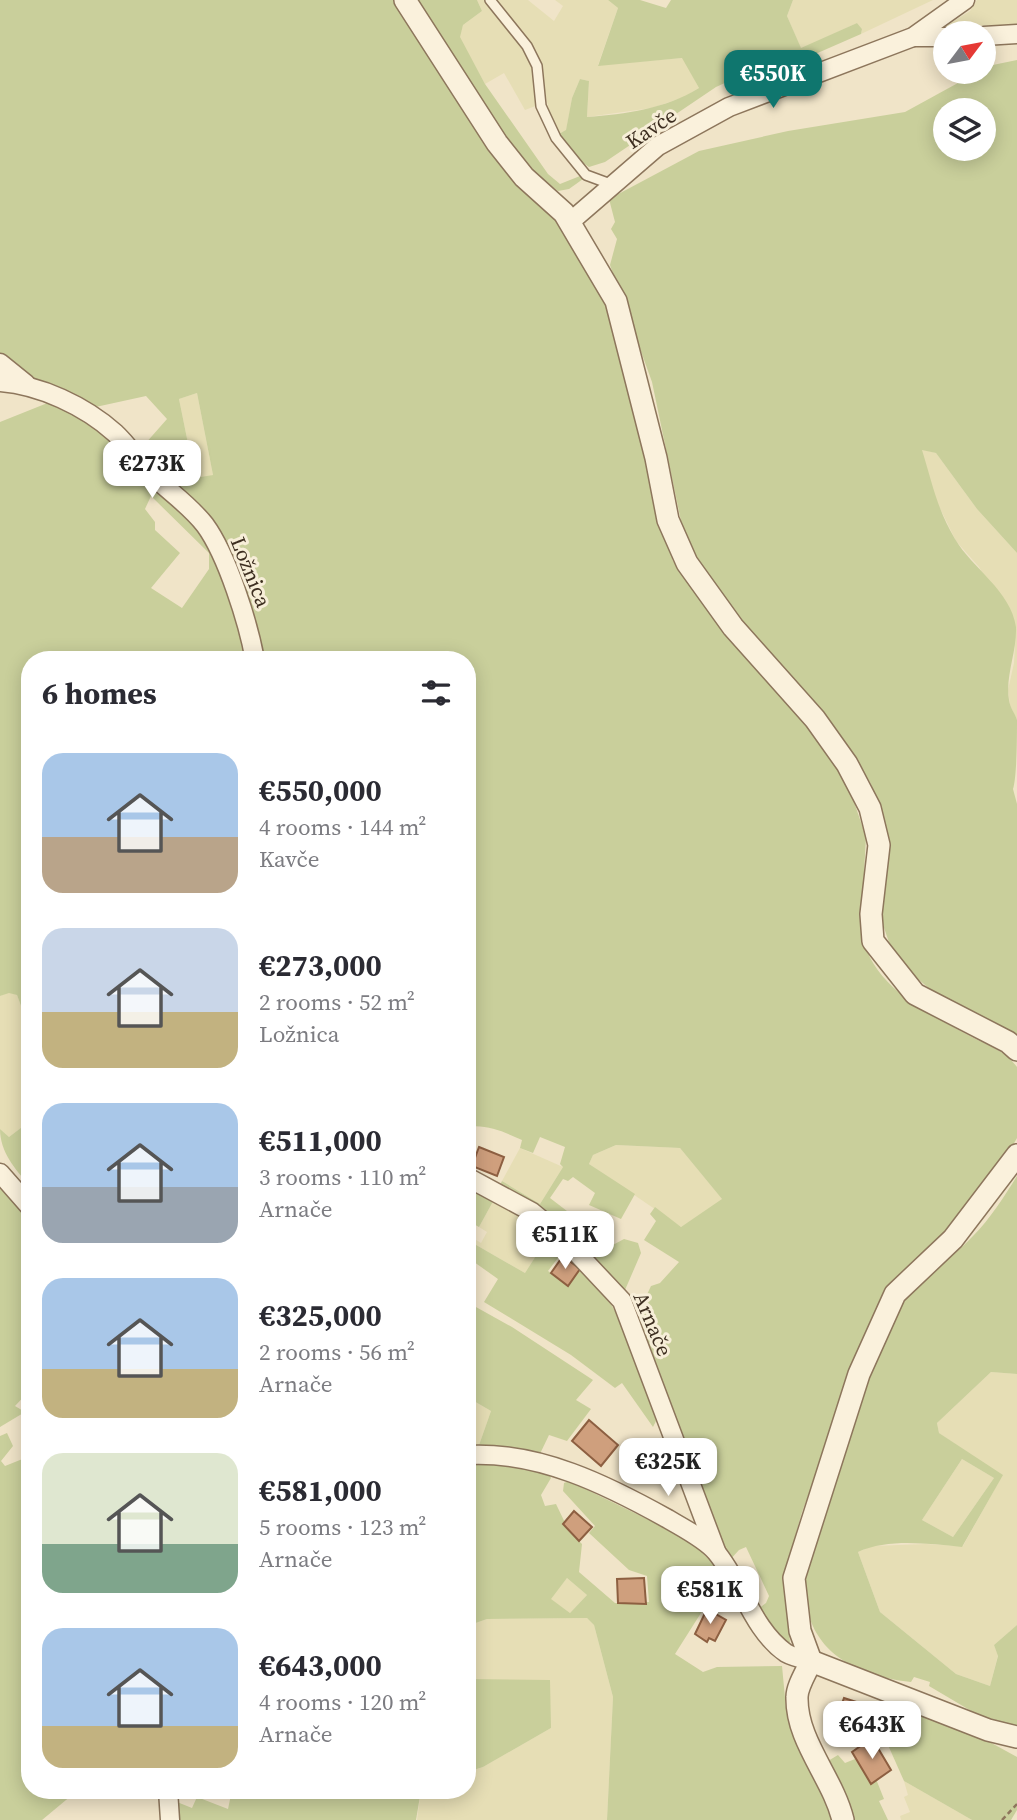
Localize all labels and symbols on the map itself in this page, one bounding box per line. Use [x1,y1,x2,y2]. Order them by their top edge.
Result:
north arrow [933,21,996,84]
pin: €550K [724,50,822,110]
street label: Kavče [620,101,682,155]
pin: €273K [103,440,201,500]
street label: Ložnica [224,532,278,612]
pin: €511K [516,1212,614,1271]
street label: Arnače [627,1287,679,1361]
pin: €325K [619,1438,717,1498]
pin: €581K [661,1566,759,1626]
pin: €643K [823,1702,921,1761]

